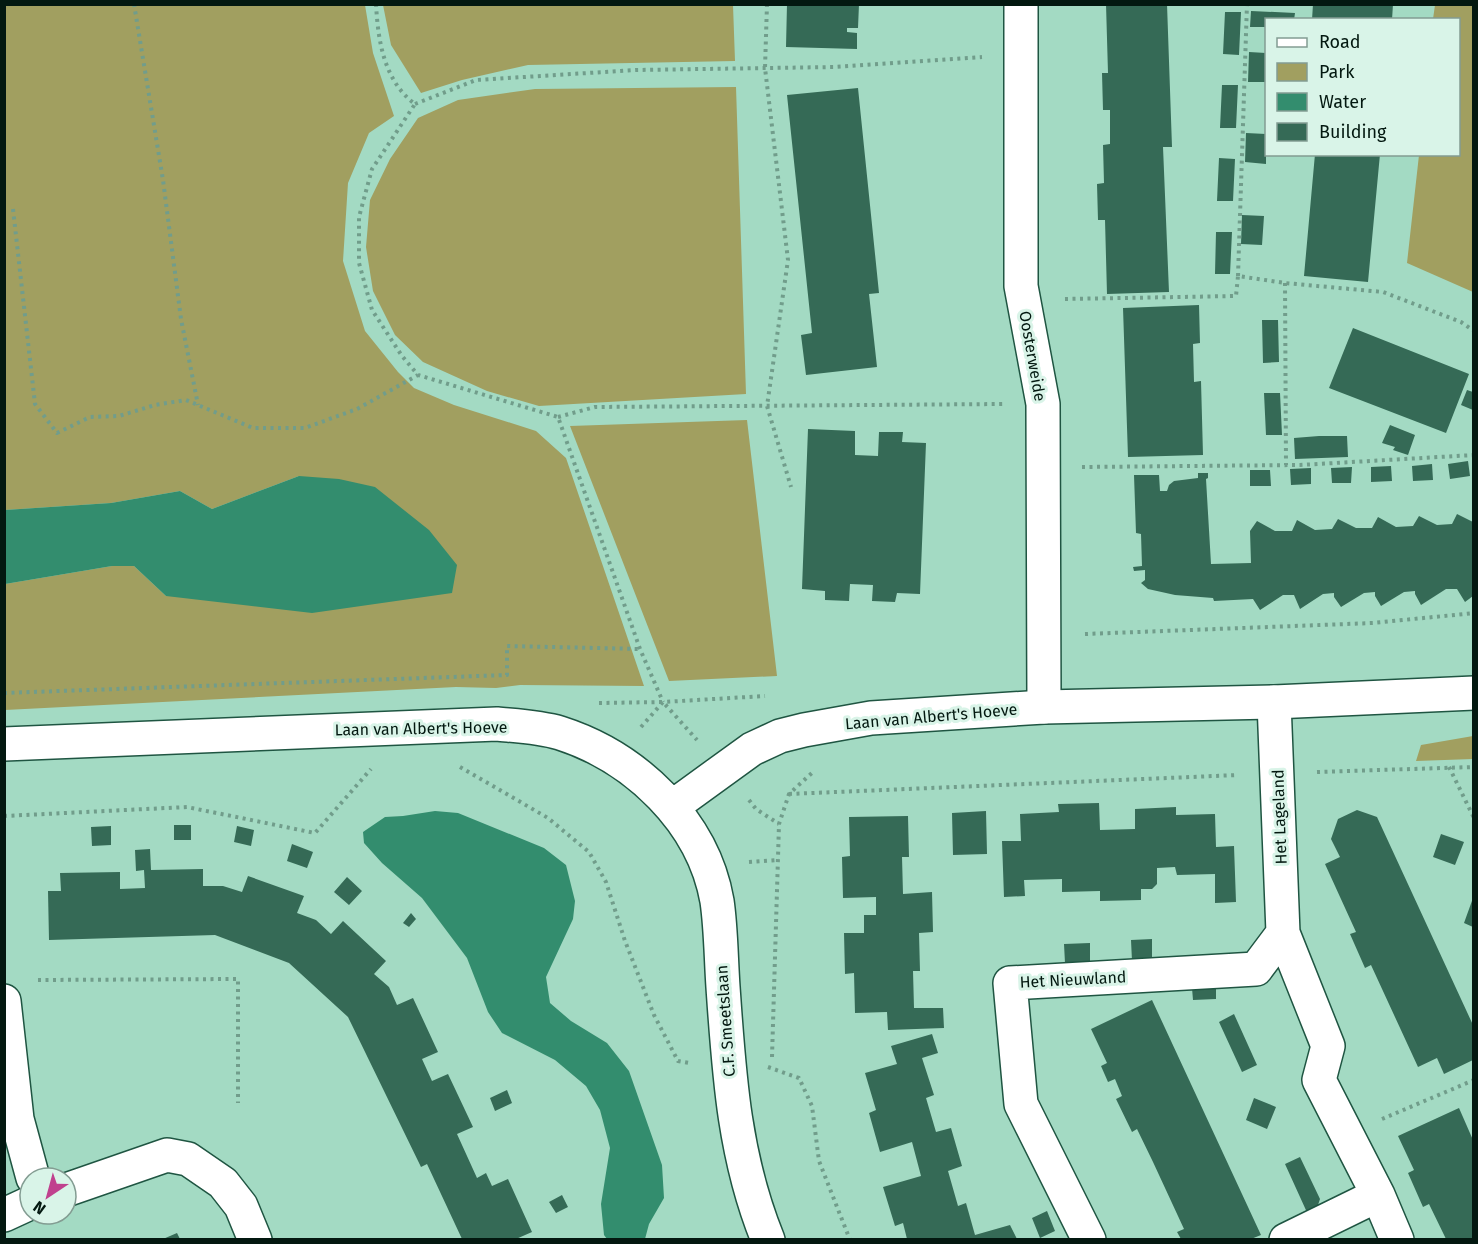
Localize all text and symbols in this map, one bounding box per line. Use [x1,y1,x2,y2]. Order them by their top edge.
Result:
legend [1265,18,1460,156]
text: Road [1319,31,1361,53]
text: Park [1319,61,1355,83]
text: Water [1319,91,1366,113]
text: Building [1319,121,1387,143]
street label: Oosterweide [1015,309,1050,403]
street label: Laan van Albert's Hoeve [844,699,1018,733]
street label: Laan van Albert's Hoeve [334,717,508,740]
street label: Het Lageland [1268,769,1291,865]
street label: C.F. Smeetslaan [712,964,739,1077]
street label: Het Nieuwland [1019,967,1127,992]
north arrow [18,1166,78,1226]
text: N [30,1197,49,1219]

